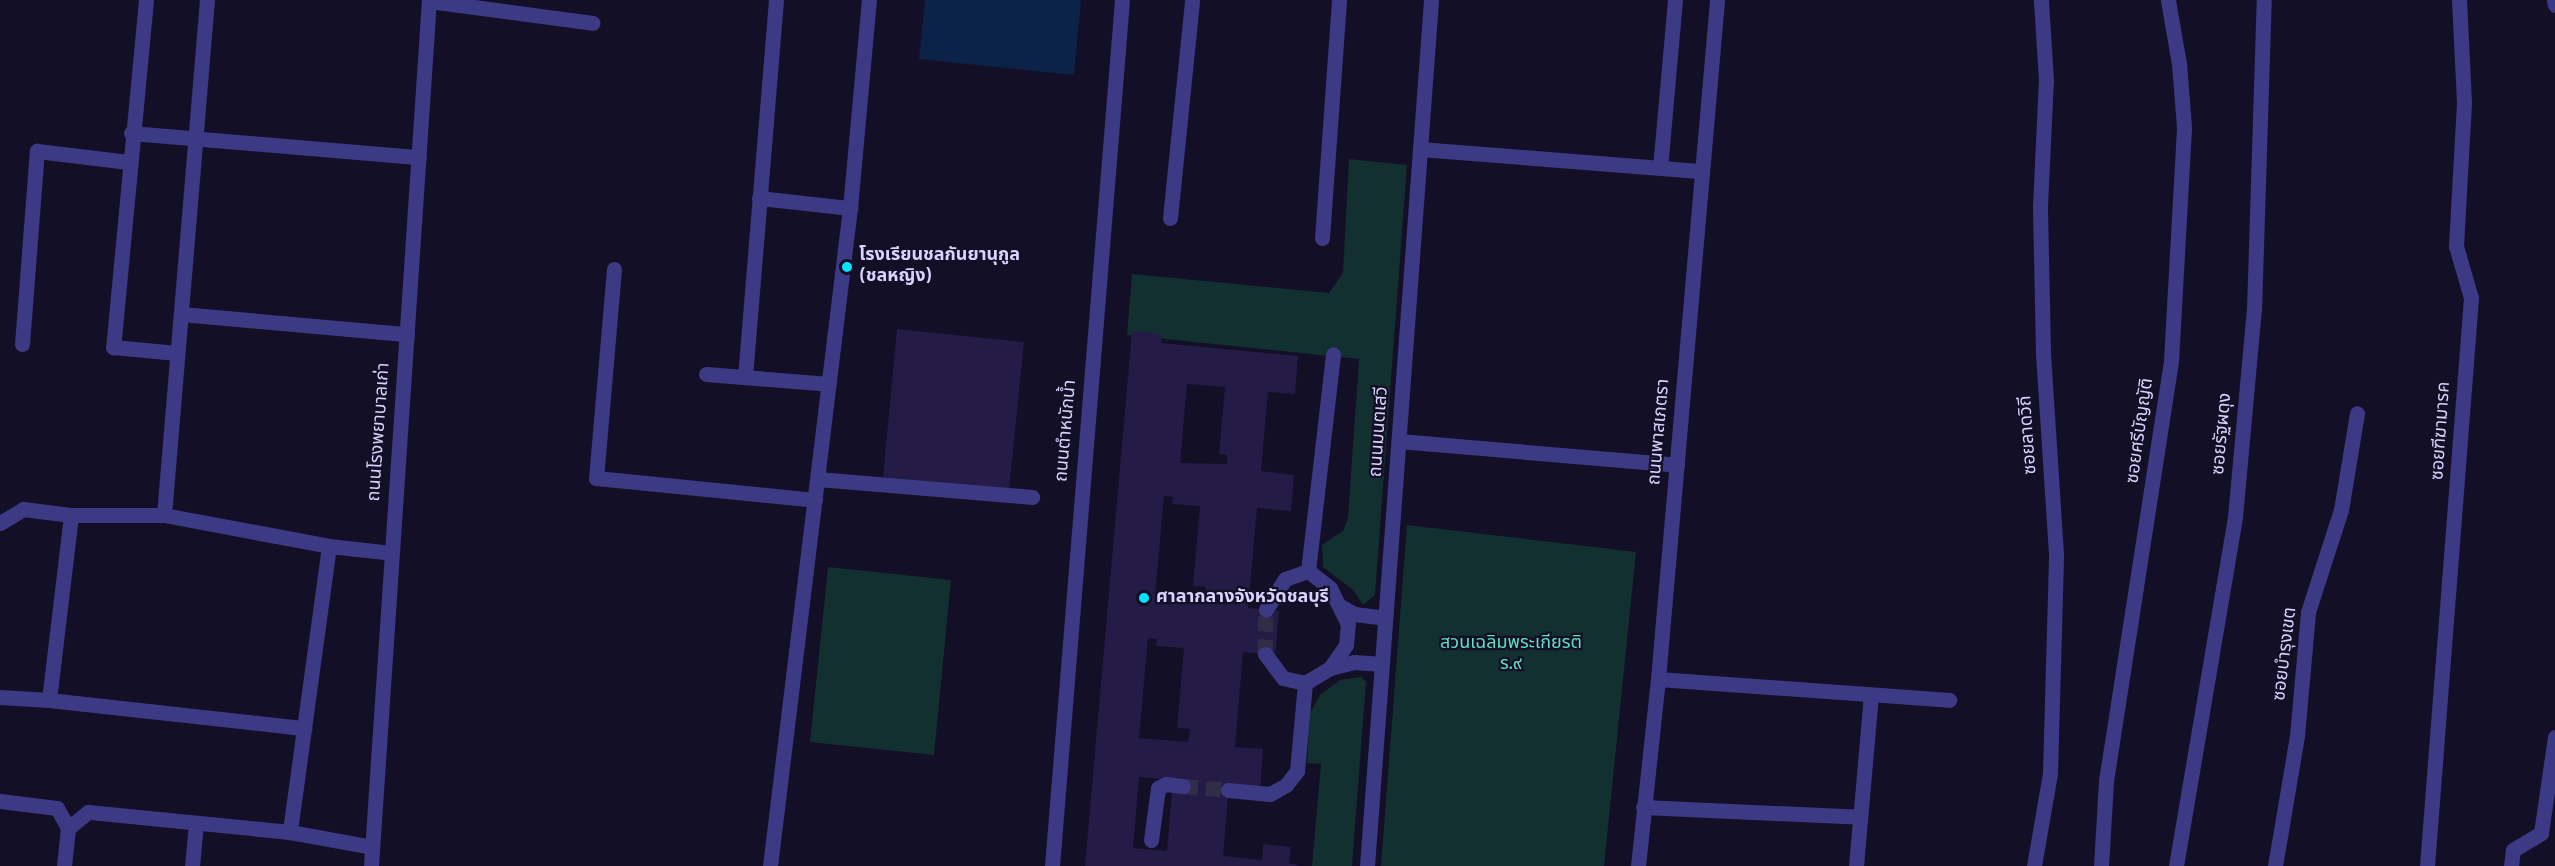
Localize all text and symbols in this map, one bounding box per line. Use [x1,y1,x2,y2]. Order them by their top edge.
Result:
place label: โรงเรียนชลกันยานุกูล (ชลหญิง) [859,246,1020,288]
marker: โรงเรียนชลกันยานุกูล (ชลหญิง) [840,260,854,274]
street label: ถนนโรงพยาบาลเก่า [364,362,396,502]
street label: ซอยศรีบัญญัติ [2123,377,2159,485]
street label: ถนนพาสเภตรา [1645,378,1675,486]
street label: ถนนตำหนักน้ำ [1052,379,1082,483]
street label: ซอยฑีฆามารค [2428,381,2456,481]
street label: ถนนมนตเสวี [1366,386,1394,478]
street label: ซอยรัฐผดุง [2209,392,2237,476]
street label: ซอยลาดวิถี [2015,395,2043,475]
place label: ศาลากลางจังหวัดชลบุรี [1156,587,1329,609]
marker: ศาลากลางจังหวัดชลบุรี [1137,591,1151,605]
street label: ซอยบำรุงเขต [2270,606,2302,702]
park label: สวนเฉลิมพระเกียรติ ร.๙ [1440,634,1582,676]

